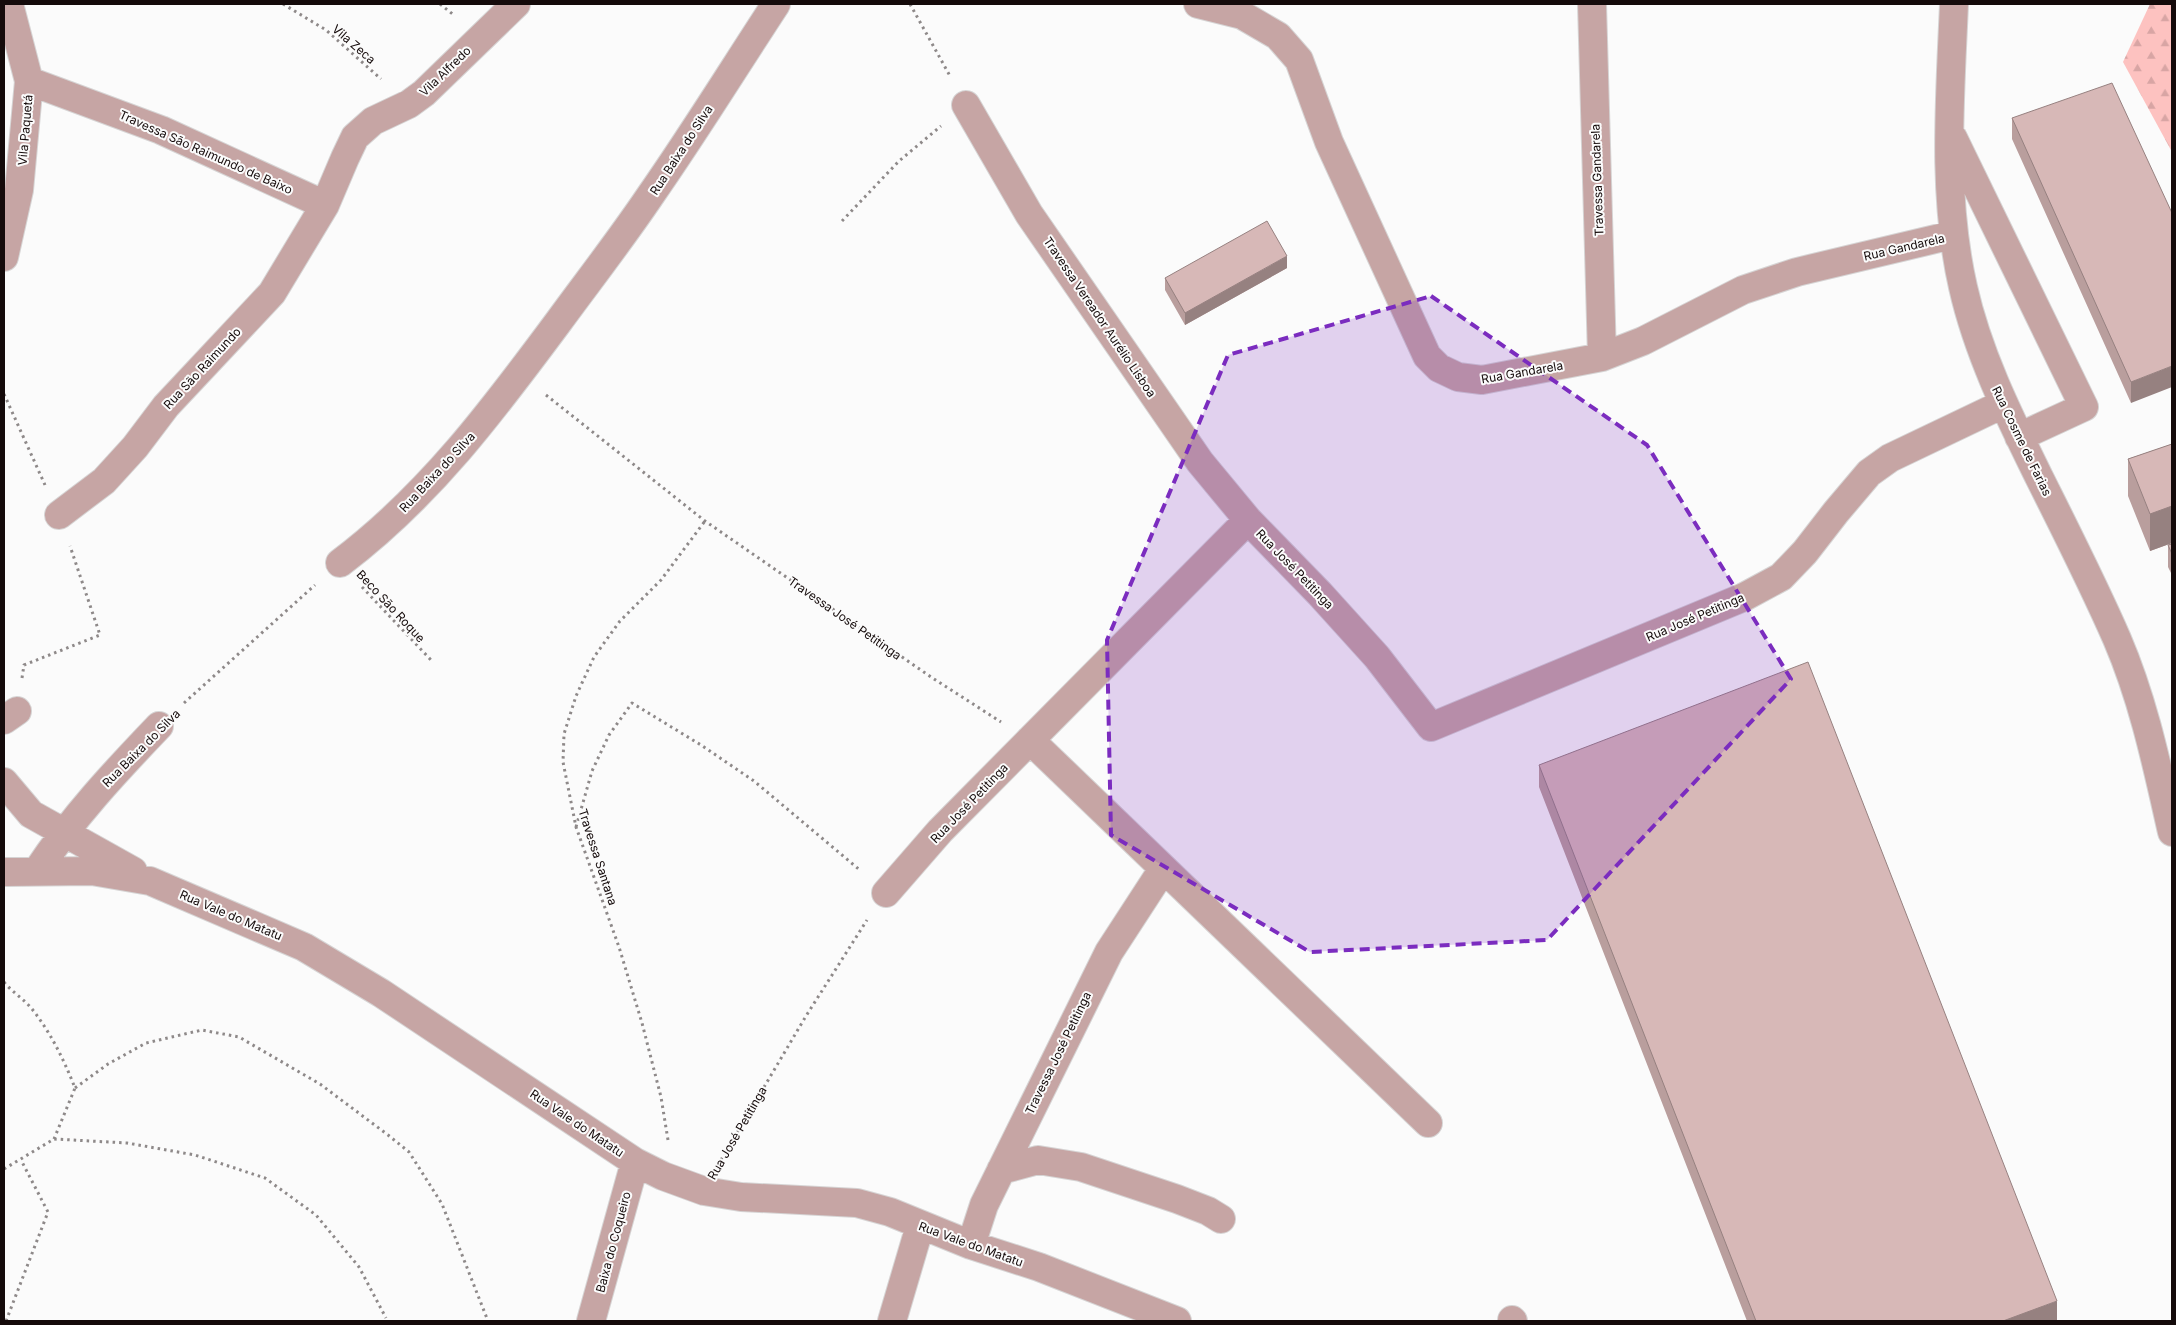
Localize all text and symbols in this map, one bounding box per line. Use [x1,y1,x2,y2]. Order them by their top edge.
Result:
street label: Vila Zeca [329,21,379,67]
street label: Vila Alfredo [416,43,474,99]
street label: Vila Paquetá [14,94,36,166]
street label: Rua Baixa do Silva [646,102,716,198]
street label: Travessa São Raimundo de Baixo [117,107,295,197]
street label: Travessa Gandarela [1588,124,1606,236]
street label: Rua Gandarela [1862,230,1946,264]
street label: Travessa Vereador Aurélio Lisboa [1041,234,1159,400]
street label: Rua São Raimundo [160,324,244,412]
street label: Rua Gandarela [1480,357,1564,387]
street label: Rua Cosme de Farias [1989,384,2055,498]
street label: Rua Baixa do Silva [396,429,478,515]
street label: Rua José Petitinga [1253,526,1337,612]
street label: Beco São Roque [354,567,428,645]
street label: Travessa José Petitinga [786,573,904,663]
street label: Rua José Petitinga [1644,590,1746,644]
street label: Rua Baixa do Silva [99,706,183,790]
street label: Rua José Petitinga [927,760,1011,846]
street label: Travessa Santana [575,807,621,907]
street label: Rua Vale do Matatu [178,887,284,943]
street label: Travessa José Petitinga [1022,989,1094,1117]
street label: Rua José Petitinga [704,1084,770,1182]
street label: Rua Vale do Matatu [527,1086,627,1160]
street label: Baixa do Coqueiro [592,1190,634,1294]
street label: Rua Vale do Matatu [917,1218,1025,1270]

